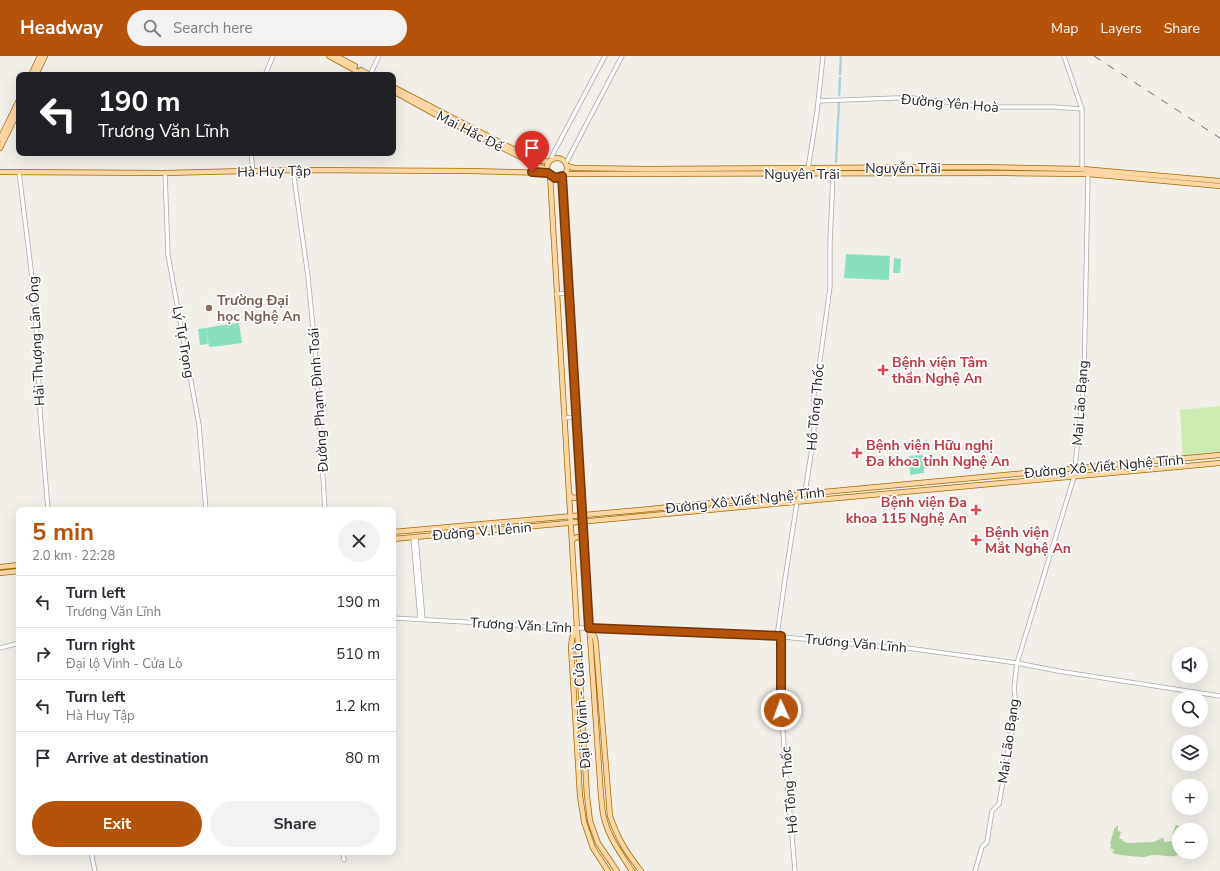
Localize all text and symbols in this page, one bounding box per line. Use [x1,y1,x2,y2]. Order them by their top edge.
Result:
search box [127,10,407,46]
text: Headway [20,15,103,41]
icon: search [141,17,163,39]
text: Search here [173,18,253,38]
text: Map [1051,19,1078,38]
text: Layers [1100,19,1142,38]
text: Share [1164,19,1200,38]
text: 190 m [98,83,181,121]
icon: left [32,88,84,140]
street label: Đường Yên Hoà [899,90,1000,117]
street label: Mai Hắc Đế [433,107,507,157]
text: Trương Văn Lĩnh [98,119,230,143]
pin [515,131,549,172]
icon: arrive [521,137,543,159]
street label: Nguyễn Trãi [865,159,941,178]
street label: Hà Huy Tập [237,161,311,182]
street label: Nguyên Trãi [764,165,840,184]
street label: Hải Thượng Lãn Ông [24,275,49,406]
place label: Trường Đại học Nghệ An [217,291,301,326]
marker: Trường Đại học Nghệ An [204,303,214,313]
street label: Lý Tự Trọng [168,305,199,380]
street label: Đường Phạm Đình Toái [304,327,333,474]
place label: Bệnh viện Tâm thần Nghệ An [892,353,987,388]
street label: Mai Lão Bạng [1068,360,1093,446]
street label: Hồ Tông Thốc [802,362,829,451]
marker: Bệnh viện Tâm thần Nghệ An [877,364,889,376]
place label: Bệnh viện Hữu nghị Đa khoa tỉnh Nghệ An [865,436,1010,471]
marker: Bệnh viện Hữu nghị Đa khoa tỉnh Nghệ An [851,447,863,459]
street label: Đường Xô Viết Nghệ Tĩnh [1022,450,1185,483]
street label: Đường Xô Viết Nghệ Tĩnh [663,483,826,518]
place label: Bệnh viện Đa khoa 115 Nghệ An [846,493,967,528]
marker: Bệnh viện Đa khoa 115 Nghệ An [970,504,982,516]
text: 5 min [32,516,94,548]
street label: Đường V.I Lênin [431,518,532,545]
button: close [338,520,380,562]
place label: Bệnh viện Mắt Nghệ An [985,523,1071,558]
marker: Bệnh viện Mắt Nghệ An [970,534,982,546]
text: 2.0 km · 22:28 [32,547,115,565]
text: Turn left [66,583,125,603]
icon: left [32,591,54,613]
text: 190 m [336,592,380,612]
text: Trương Văn Lĩnh [66,603,161,621]
street label: Trương Văn Lĩnh [469,613,573,638]
street label: Trương Văn Lĩnh [804,630,908,657]
text: Turn right [66,635,135,655]
street label: Đại lộ Vinh - Cửa Lò [568,642,595,770]
icon: right [32,643,54,665]
text: 510 m [336,644,380,664]
map controls [1172,647,1208,859]
button: sound [1172,647,1208,683]
text: Đại lộ Vinh - Cửa Lò [66,655,183,673]
text: Turn left [66,687,125,707]
position arrow [760,689,802,731]
button: search [1172,691,1208,727]
icon: left [32,695,54,717]
text: 1.2 km [334,696,380,716]
street label: Mai Lão Bạng [993,697,1024,785]
text: Hà Huy Tập [66,707,135,725]
button: layers [1172,735,1208,771]
street label: Hồ Tông Thốc [776,745,803,834]
icon: arrive [32,747,54,769]
text: Arrive at destination [66,748,209,768]
text: 80 m [345,748,380,768]
button: + [1172,779,1208,815]
button: Exit [32,801,202,847]
button: Share [210,801,380,847]
button: − [1172,823,1208,859]

